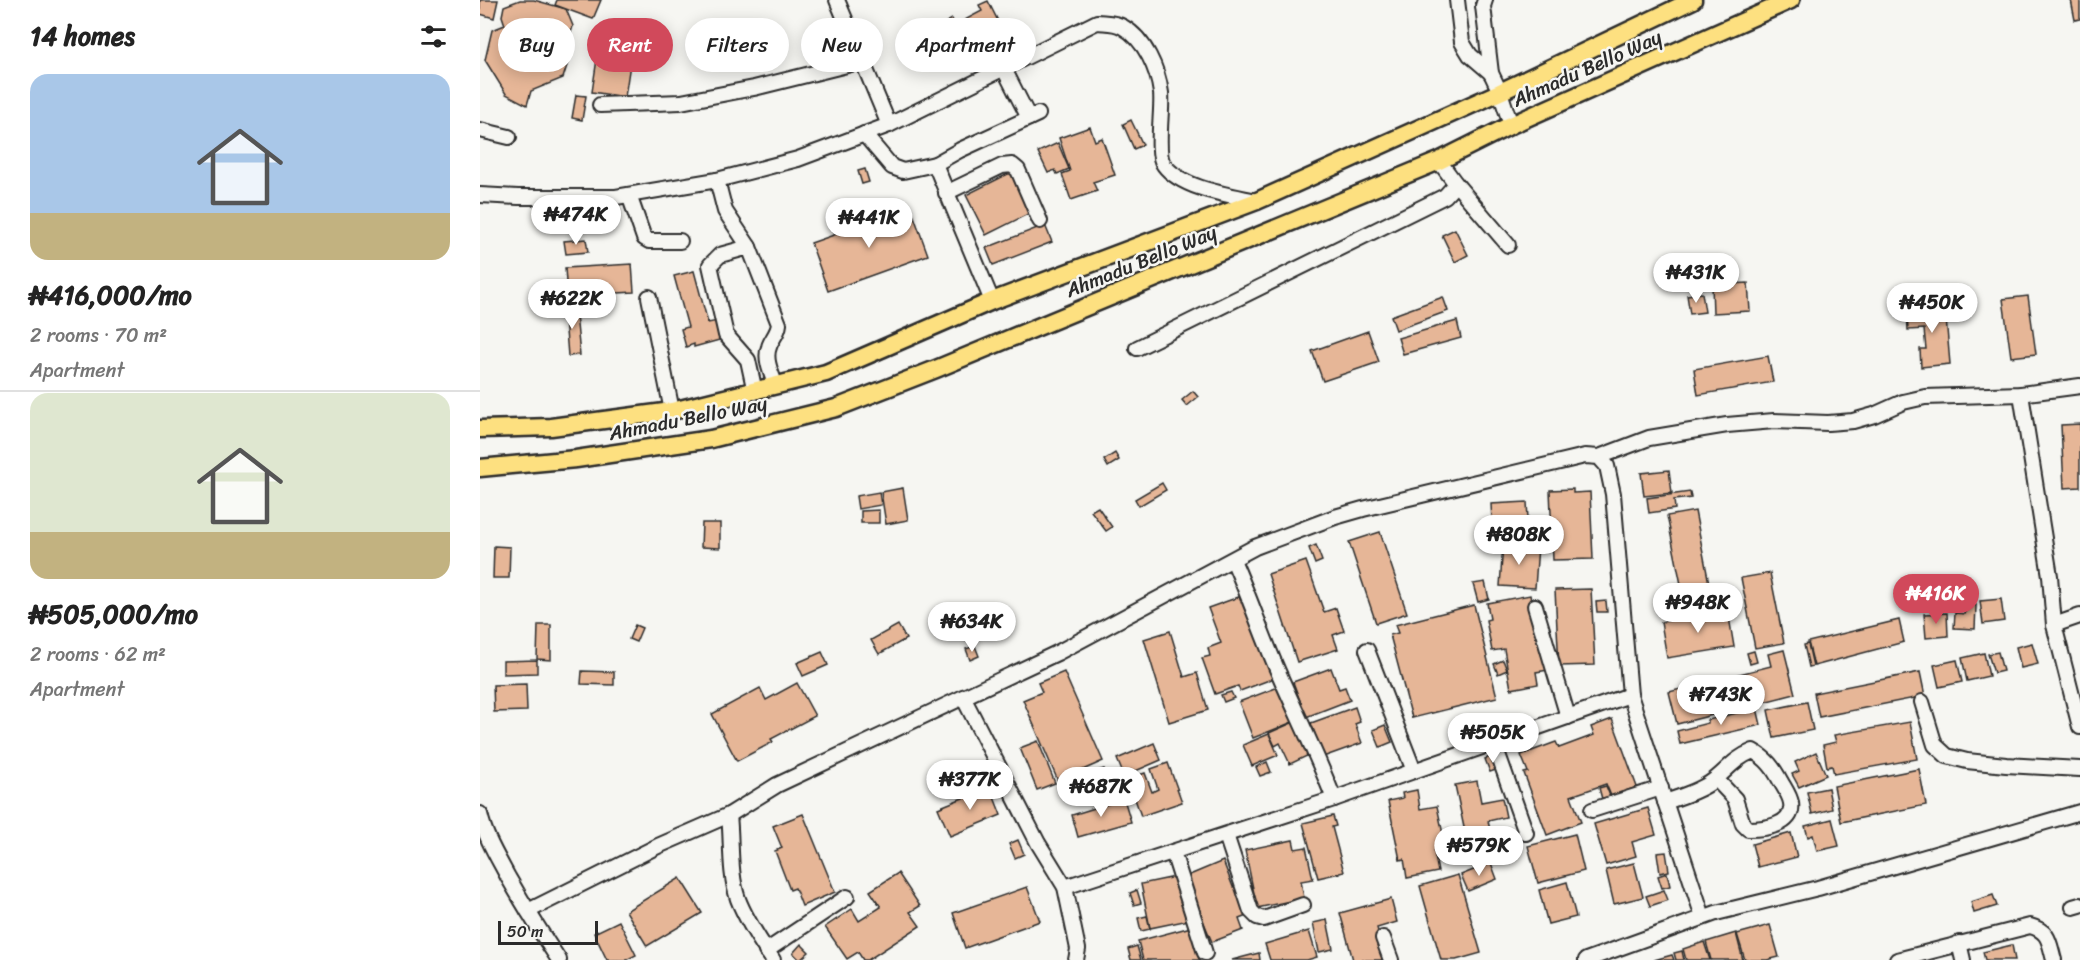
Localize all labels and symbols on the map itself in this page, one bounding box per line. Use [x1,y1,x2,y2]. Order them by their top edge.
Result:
street label: Ahmadu Bello Way [1506,20,1668,117]
pin: ₦474K [534,195,618,246]
pin: ₦441K [827,198,911,249]
street label: Ahmadu Bello Way [1059,215,1223,308]
pin: ₦431K [1654,253,1738,304]
pin: ₦622K [530,279,614,330]
pin: ₦450K [1890,283,1974,334]
street label: Ahmadu Bello Way [605,386,771,451]
pin: ₦808K [1477,515,1561,566]
pin: ₦416K [1894,574,1978,625]
pin: ₦948K [1656,583,1740,634]
pin: ₦634K [930,602,1014,653]
pin: ₦743K [1679,675,1763,726]
pin: ₦505K [1451,713,1535,764]
pin: ₦377K [928,760,1012,811]
pin: ₦687K [1059,767,1143,818]
pin: ₦579K [1437,826,1521,877]
scale bar [498,918,598,946]

